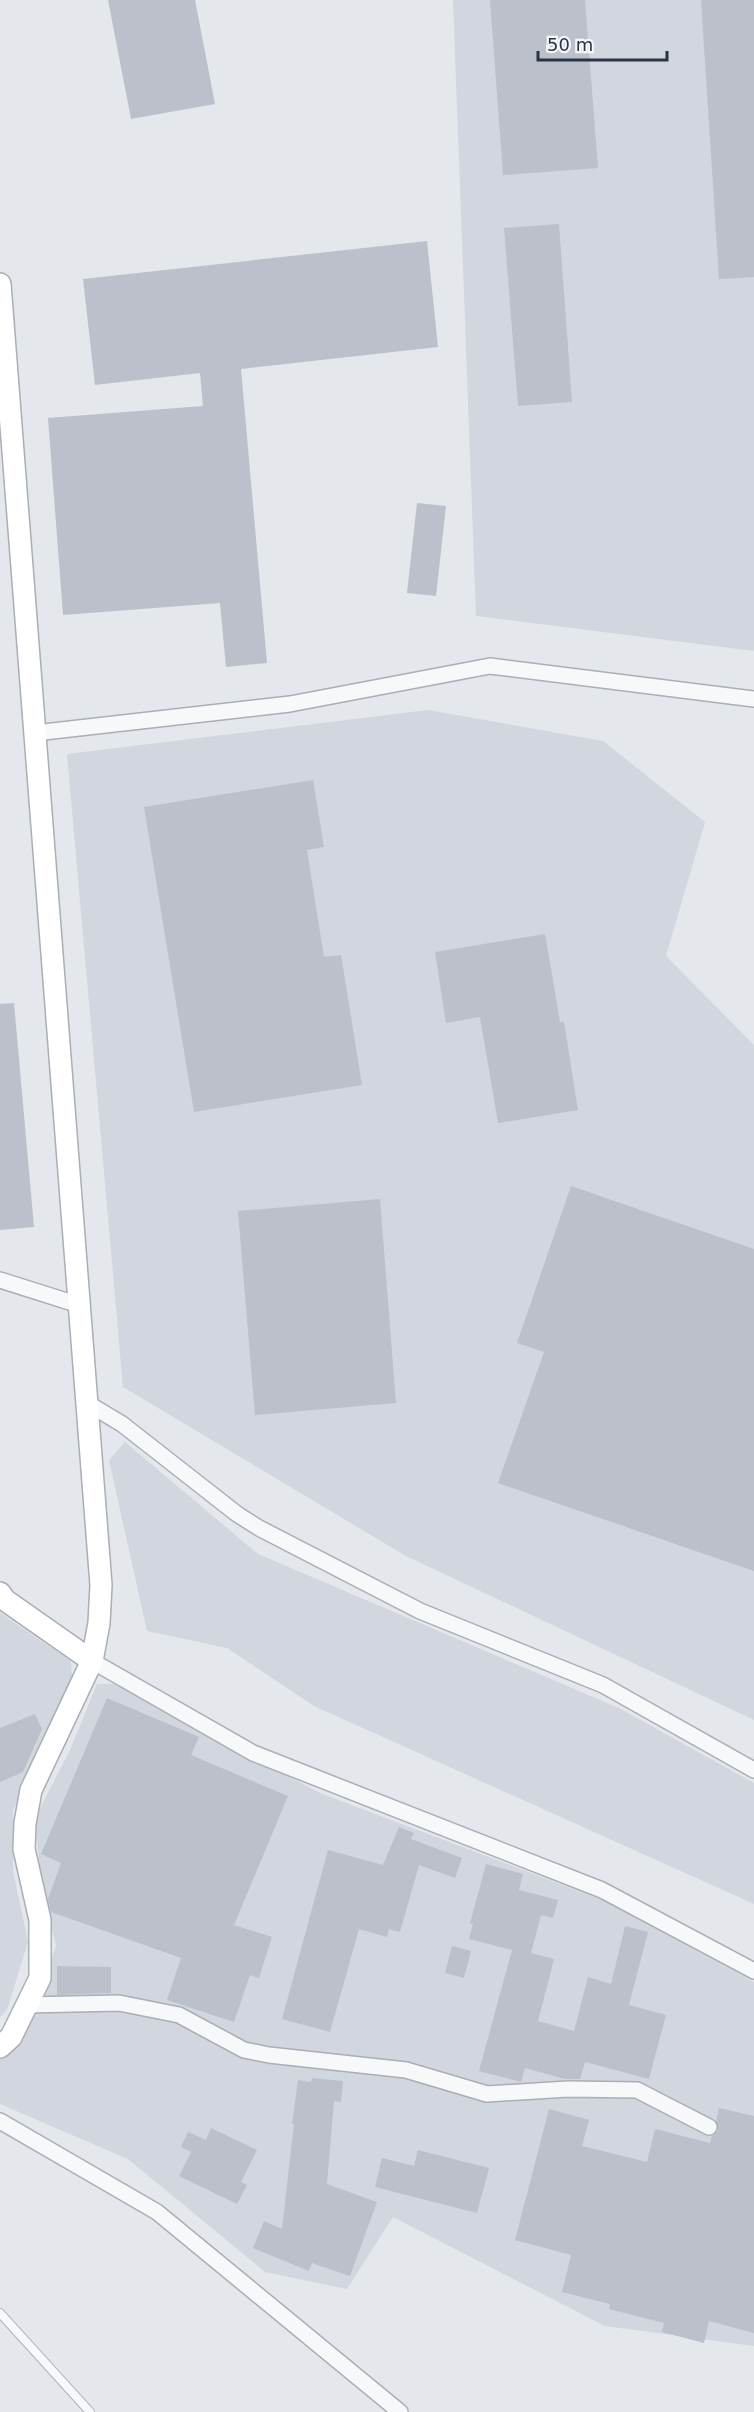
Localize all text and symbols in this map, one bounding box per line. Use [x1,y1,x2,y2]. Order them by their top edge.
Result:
scale bar [538,24,667,62]
text: 50 m [547,34,593,55]

